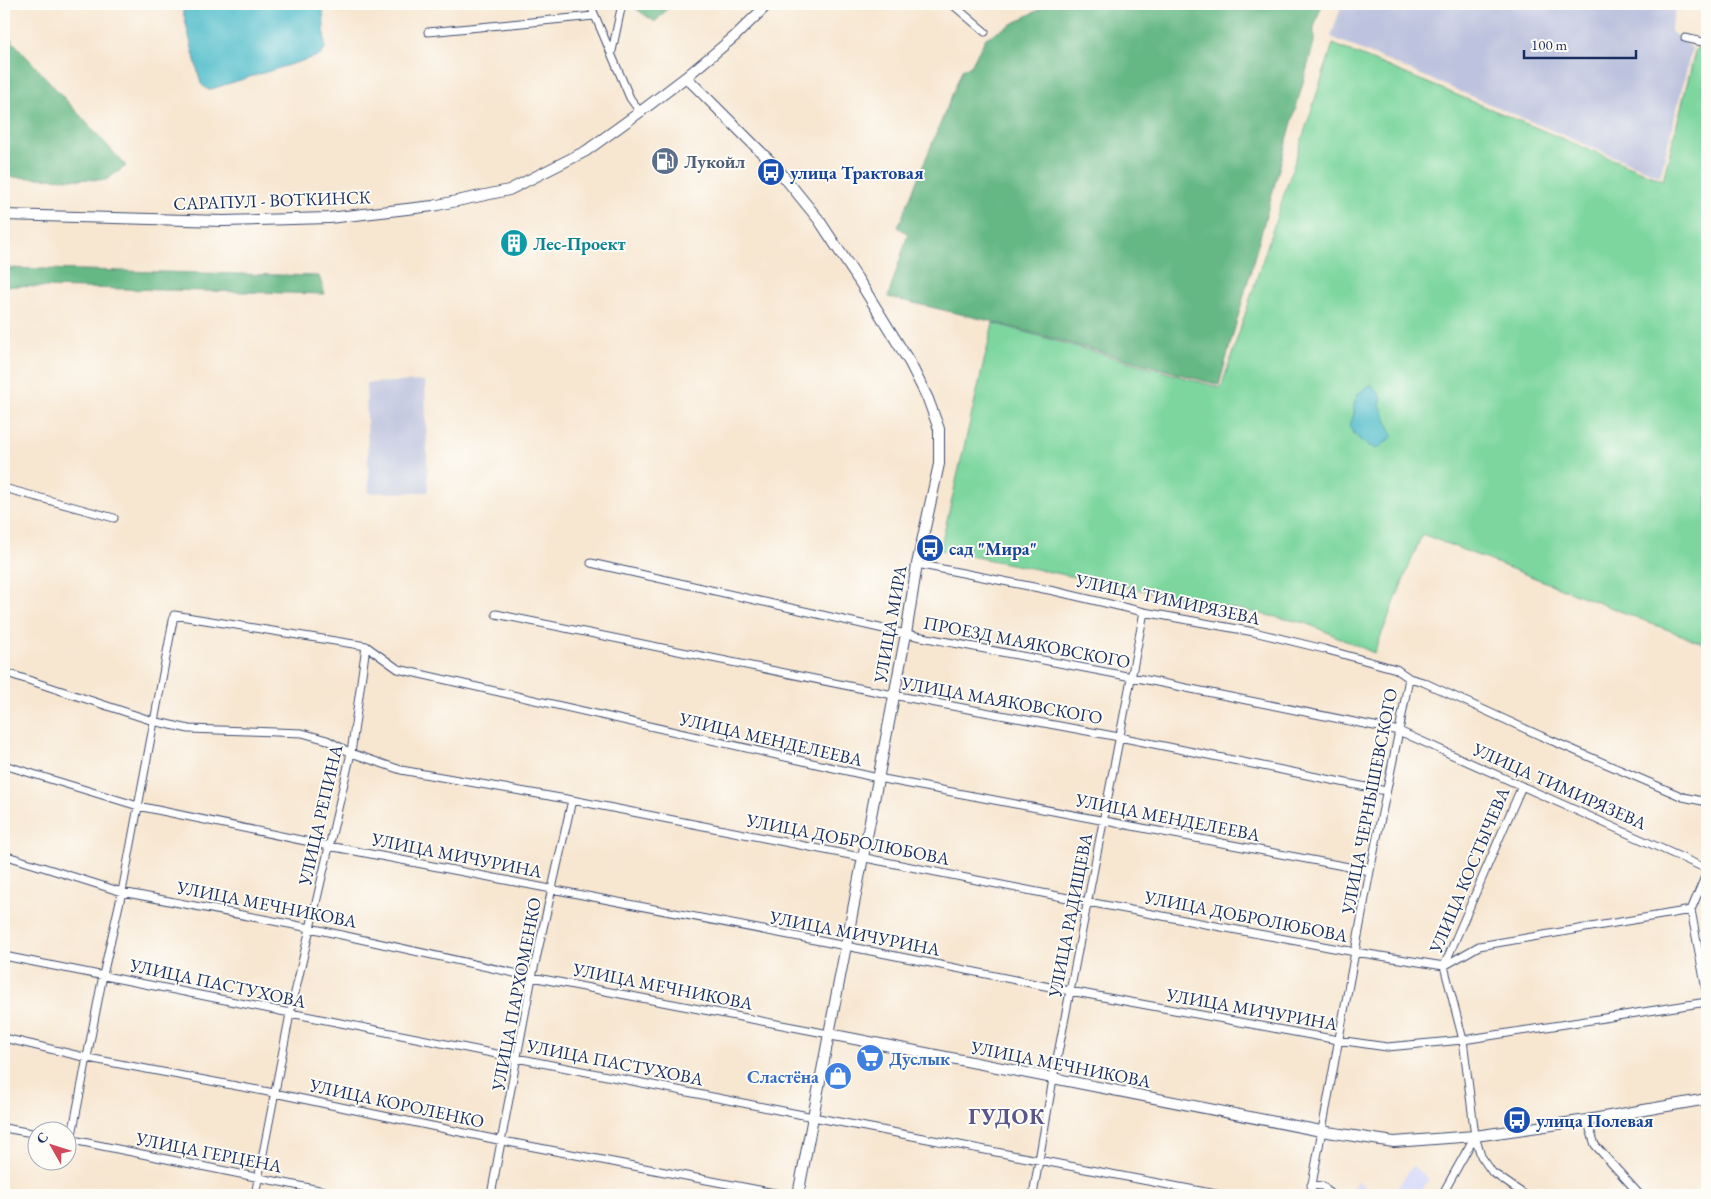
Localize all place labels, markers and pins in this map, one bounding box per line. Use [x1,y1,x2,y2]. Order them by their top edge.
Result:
fuel station icon: Лукойл [650,146,680,176]
place label: Лукойл [684,150,745,173]
bus stop icon: улица Трактовая [756,157,786,187]
place label: улица Трактовая [790,161,924,184]
building icon: Лес-Проект [499,228,529,258]
place label: Лес-Проект [533,232,626,255]
bus stop icon: сад "Мира" [915,533,945,563]
place label: сад "Мира" [949,537,1037,560]
supermarket icon: Дуслык [855,1043,885,1073]
place label: Дуслык [889,1047,950,1070]
shop icon: Сластёна [823,1061,853,1091]
place label: Сластёна [747,1065,819,1088]
bus stop icon: улица Полевая [1502,1105,1532,1135]
place label: улица Полевая [1536,1109,1654,1132]

